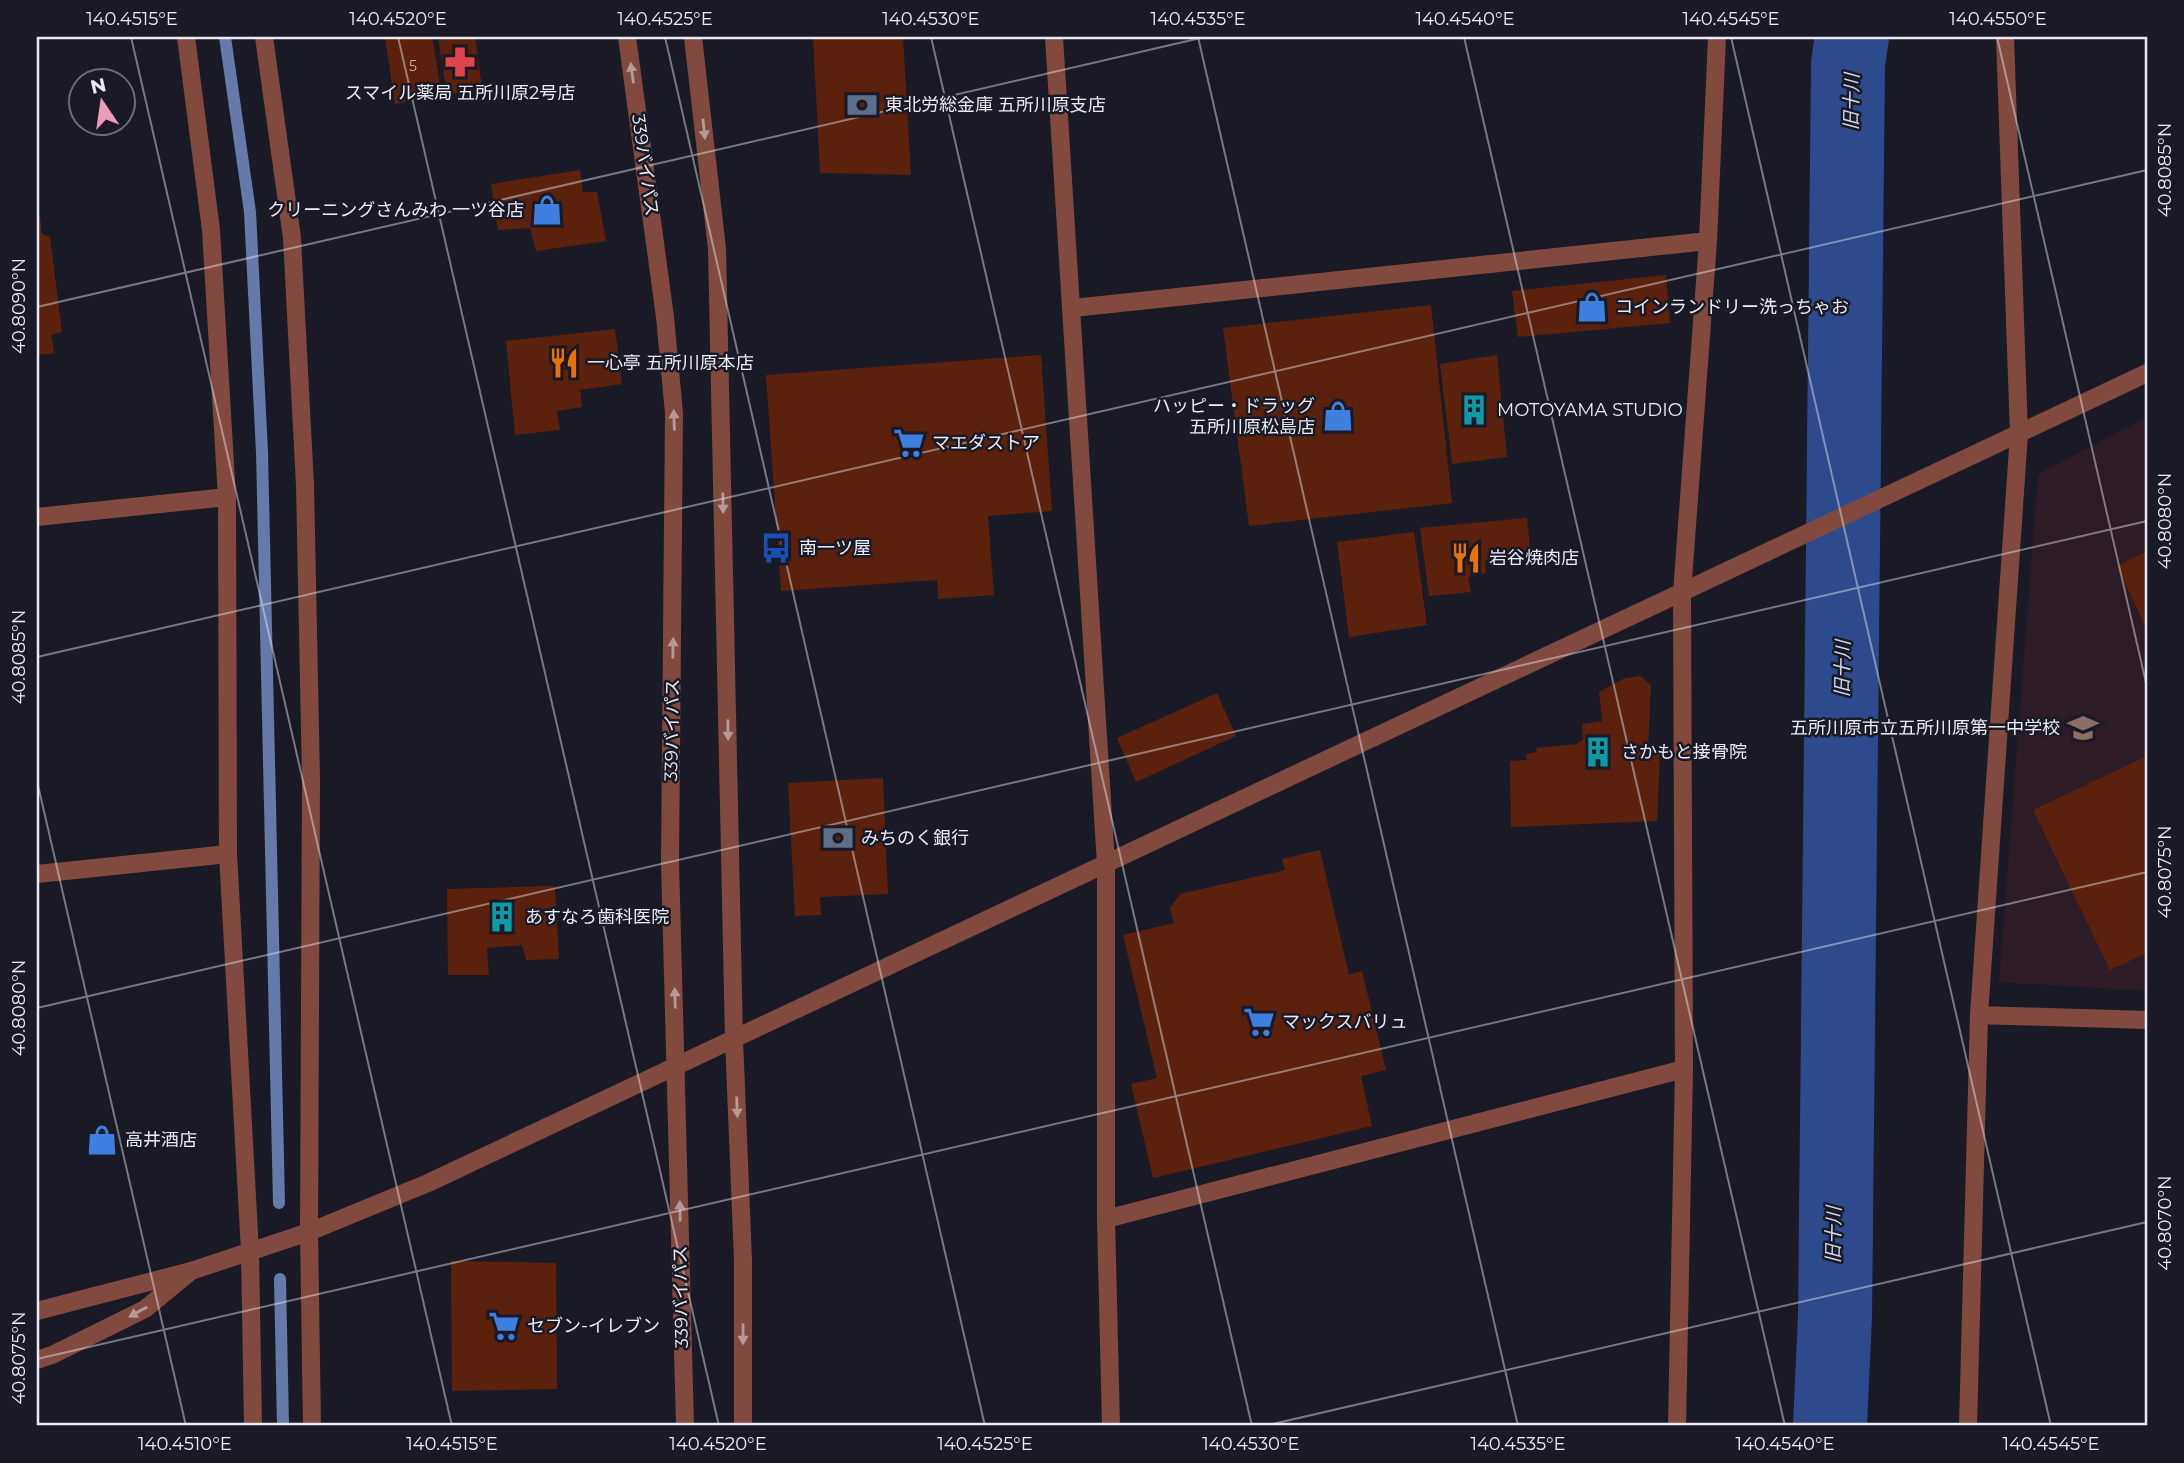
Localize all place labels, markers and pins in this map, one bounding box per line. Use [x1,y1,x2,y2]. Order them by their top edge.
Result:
pharmacy icon: スマイル薬局 五所川原2号店 [443,45,477,79]
place label: スマイル薬局 五所川原2号店 [345,82,575,104]
bank icon: 東北労総金庫 五所川原支店 [845,88,879,122]
place label: 東北労総金庫 五所川原支店 [885,94,1106,116]
shop icon: クリーニングさんみわ 一ツ谷店 [530,193,564,227]
place label: クリーニングさんみわ 一ツ谷店 [267,199,524,221]
shop icon: コインランドリー洗っちゃお [1575,290,1609,324]
place label: コインランドリー洗っちゃお [1615,296,1849,318]
restaurant icon: 一心亭 五所川原本店 [547,346,581,380]
place label: 一心亭 五所川原本店 [587,352,754,374]
building icon: MOTOYAMA STUDIO [1457,393,1491,427]
place label: ハッピー・ドラッグ 五所川原松島店 [1153,395,1315,438]
shop icon: ハッピー・ドラッグ 五所川原松島店 [1321,399,1355,433]
place label: MOTOYAMA STUDIO [1497,399,1683,421]
supermarket icon: マエダストア [892,426,926,460]
place label: マエダストア [932,432,1040,454]
bus stop icon: 南一ツ屋 [759,531,793,565]
place label: 南一ツ屋 [799,537,871,559]
restaurant icon: 岩谷焼肉店 [1449,541,1483,575]
place label: 岩谷焼肉店 [1489,547,1579,569]
school or university icon: 五所川原市立五所川原第一中学校 [2066,711,2100,745]
place label: 五所川原市立五所川原第一中学校 [1790,717,2060,739]
building icon: さかもと接骨院 [1581,735,1615,769]
place label: さかもと接骨院 [1621,741,1747,763]
bank icon: みちのく銀行 [821,821,855,855]
place label: みちのく銀行 [861,827,969,849]
building icon: あすなろ歯科医院 [485,900,519,934]
place label: あすなろ歯科医院 [525,906,669,928]
supermarket icon: マックスバリュ [1242,1005,1276,1039]
place label: マックスバリュ [1282,1011,1407,1033]
shop icon: 高井酒店 [85,1123,119,1157]
place label: 高井酒店 [125,1129,197,1151]
supermarket icon: セブン-イレブン [487,1309,521,1343]
place label: セブン-イレブン [527,1315,660,1337]

